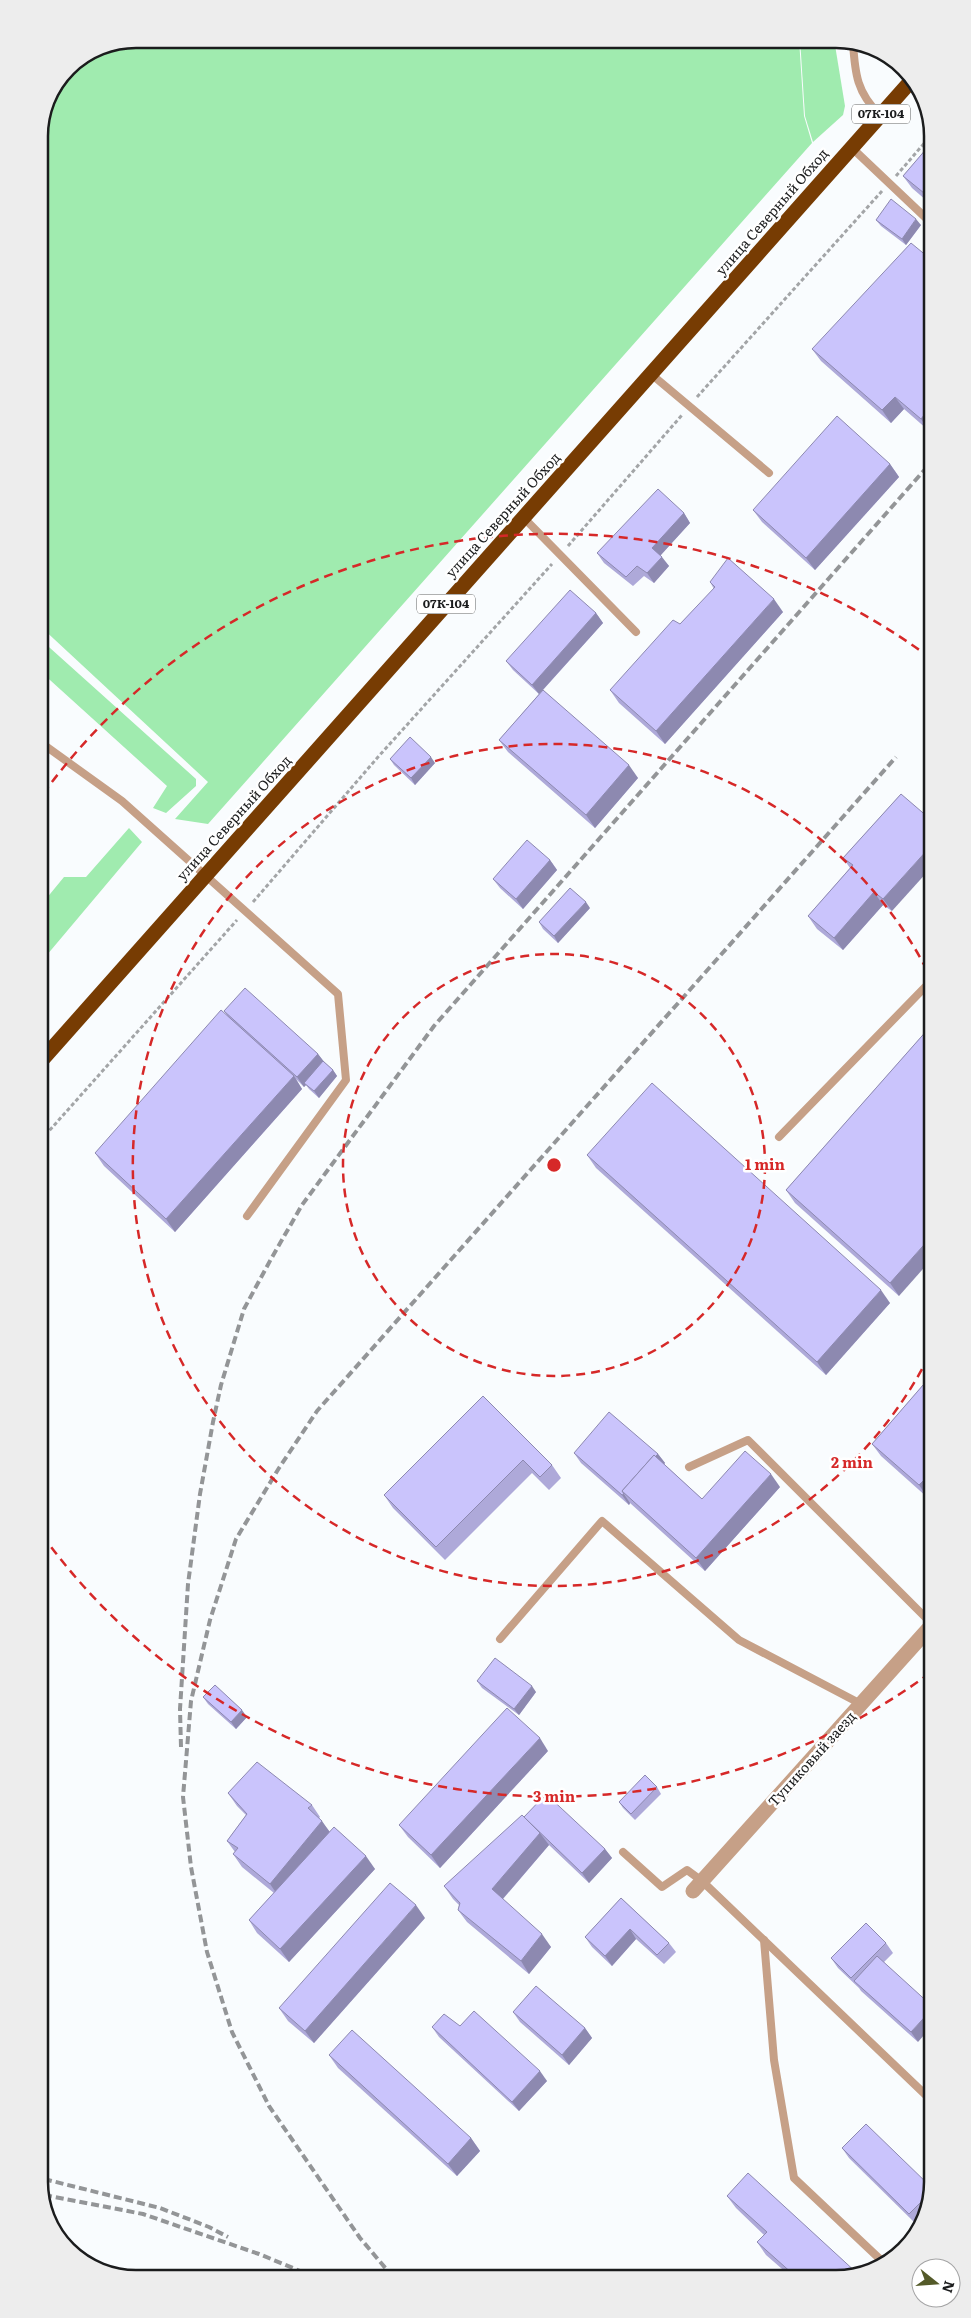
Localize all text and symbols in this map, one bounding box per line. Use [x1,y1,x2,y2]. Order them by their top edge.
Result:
road number: 07К-104 [852,105,910,124]
street label: улица Северный Обход [710,143,832,279]
street label: улица Северный Обход [440,447,564,581]
road number: 07К-104 [417,594,475,614]
street label: улица Северный Обход [171,750,295,884]
text: 1 min [745,1152,786,1175]
centre of rings [545,1156,563,1174]
text: 2 min [831,1450,874,1473]
street label: Тупиковый заезд [763,1706,860,1810]
text: 3 min [533,1784,576,1807]
north arrow [911,2258,961,2308]
text: N [938,2279,961,2296]

